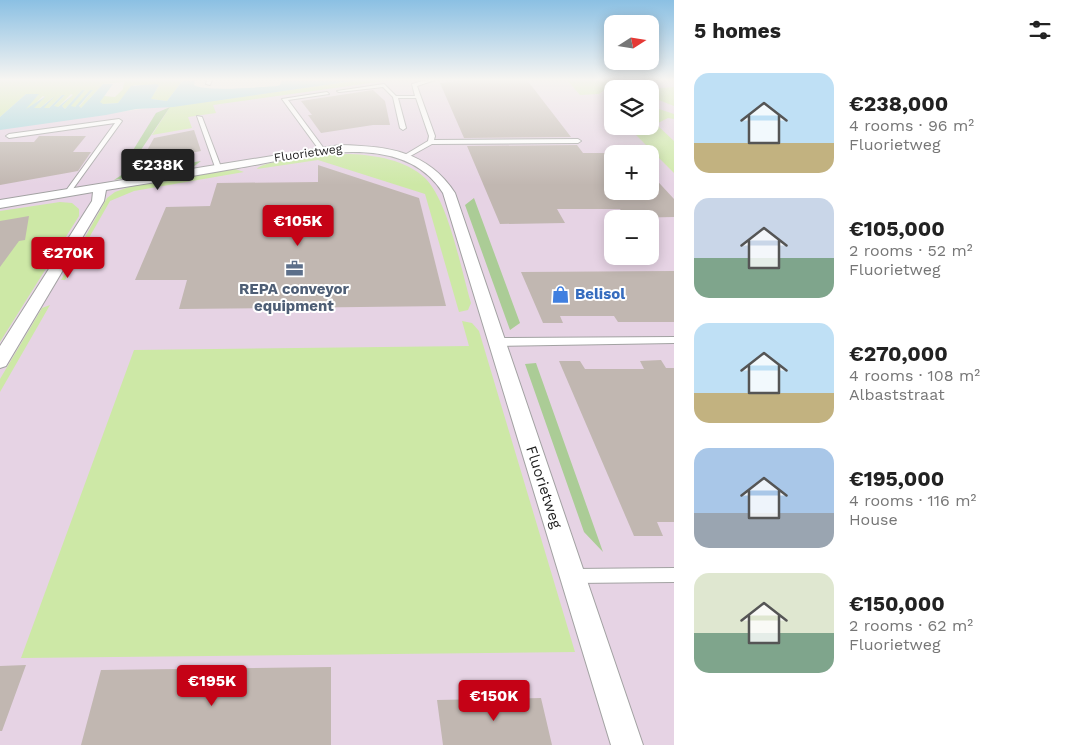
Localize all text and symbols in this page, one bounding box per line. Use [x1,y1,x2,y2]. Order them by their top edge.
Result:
north arrow [604,15,659,70]
map controls [604,15,659,265]
icon: filters [1026,16,1054,44]
text: 5 homes [694,18,781,43]
button: layers [604,80,659,135]
text: €238,000 [849,91,948,116]
icon: home [734,93,794,153]
text: 4 rooms · 96 m² [849,116,974,135]
text: Fluorietweg [849,135,940,154]
street label: Fluorietweg [273,141,344,165]
button: + [604,145,659,200]
pin: €238K [123,148,193,191]
text: €238K [132,155,184,174]
pin: €105K [263,204,333,247]
button: − [604,210,659,265]
text: €105K [274,211,322,230]
text: €105,000 [849,216,945,241]
icon: home [734,218,794,278]
pin: €270K [33,236,103,279]
text: 2 rooms · 52 m² [849,241,973,260]
text: €270K [42,243,94,262]
office icon: REPA conveyor equipment [284,258,304,278]
text: Fluorietweg [849,260,940,279]
place label: REPA conveyor equipment [239,280,350,315]
shop icon: Belisol [551,284,571,304]
place label: Belisol [575,285,625,303]
text: €270,000 [849,341,948,366]
icon: home [734,343,794,403]
text: 4 rooms · 108 m² [849,366,980,385]
text: Albaststraat [849,385,945,404]
street label: Fluorietweg [522,443,566,531]
text: €195,000 [849,466,944,491]
icon: home [734,468,794,528]
text: 4 rooms · 116 m² [849,491,976,510]
text: House [849,510,898,529]
text: €150,000 [849,591,945,616]
icon: home [734,593,794,653]
text: 2 rooms · 62 m² [849,616,973,635]
text: Fluorietweg [849,635,940,654]
pin: €195K [177,664,247,707]
text: €195K [188,671,236,690]
pin: €150K [459,680,529,722]
text: €150K [470,686,518,705]

